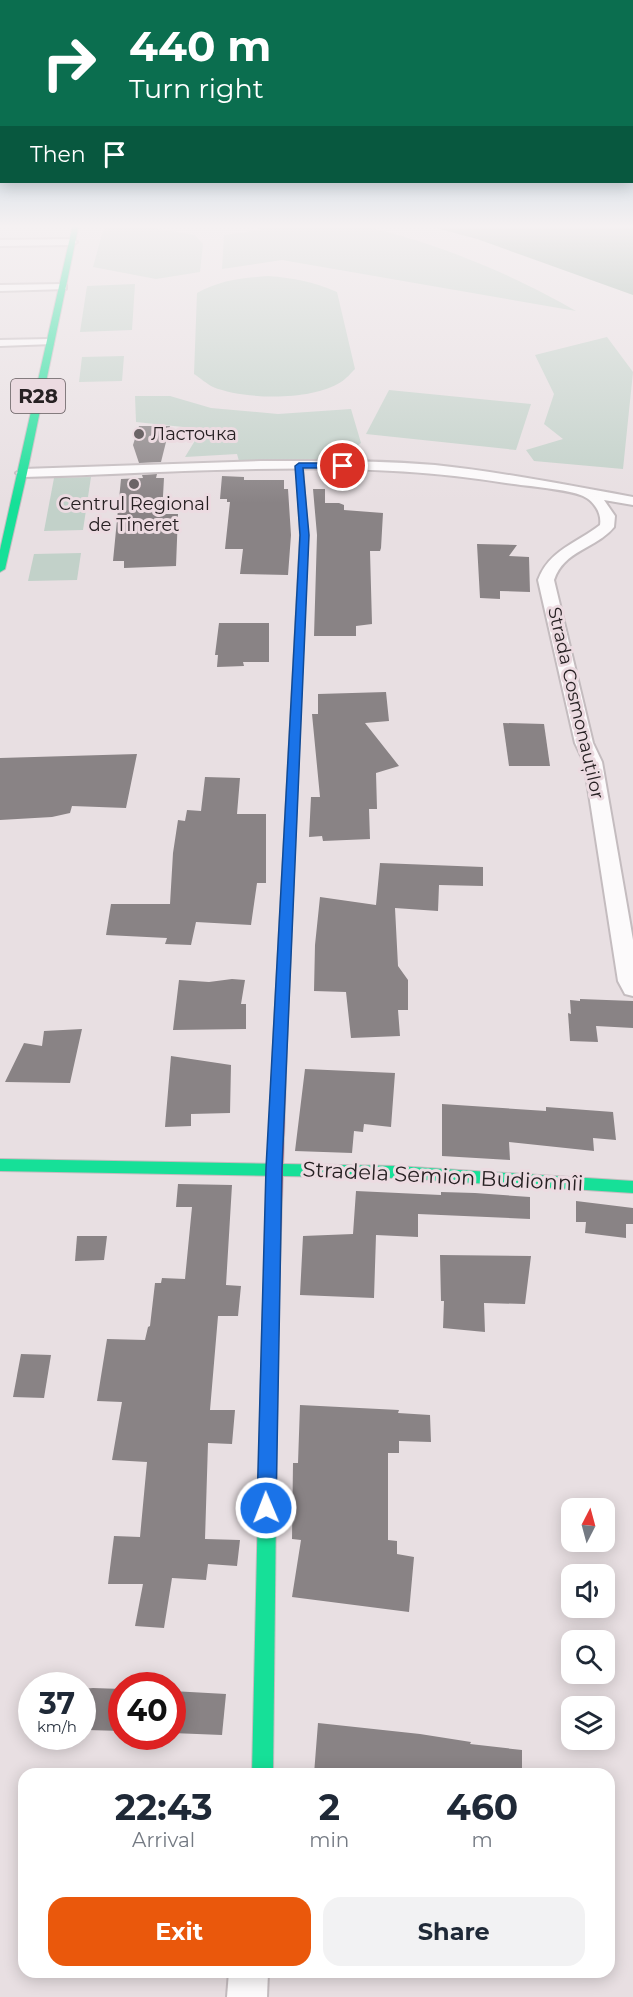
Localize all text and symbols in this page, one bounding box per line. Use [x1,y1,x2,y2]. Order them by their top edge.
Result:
text: 440 m [129,20,271,72]
icon: right [30,24,108,102]
text: Turn right [129,72,264,105]
icon: arrive [98,138,131,171]
text: Then [30,141,86,168]
road number: R28 [11,379,65,413]
place label: Ласточка [151,423,237,445]
marker: Ласточка [132,427,146,441]
pin [317,440,368,491]
icon: arrive [326,449,359,482]
marker: Centrul Regional de Tineret [127,477,141,491]
place label: Centrul Regional de Tineret [58,493,210,536]
street label: Strada Cosmonauților [542,605,609,801]
street label: Stradela Semion Budionnîi [302,1156,584,1196]
position arrow [234,1476,298,1540]
north arrow [561,1498,615,1552]
map controls [561,1498,615,1750]
button: sound [561,1564,615,1618]
button: search [561,1630,615,1684]
speed limit sign: 40 [108,1672,186,1750]
text: 37 [39,1685,75,1722]
button: layers [561,1696,615,1750]
text: km/h [37,1717,77,1736]
text: 22:43 [115,1785,213,1829]
text: 2 [319,1785,340,1829]
text: 460 [446,1785,518,1829]
text: Arrival [132,1828,195,1852]
text: min [309,1828,349,1852]
text: m [472,1828,493,1852]
button: Exit [48,1897,311,1966]
button: Share [323,1897,585,1966]

